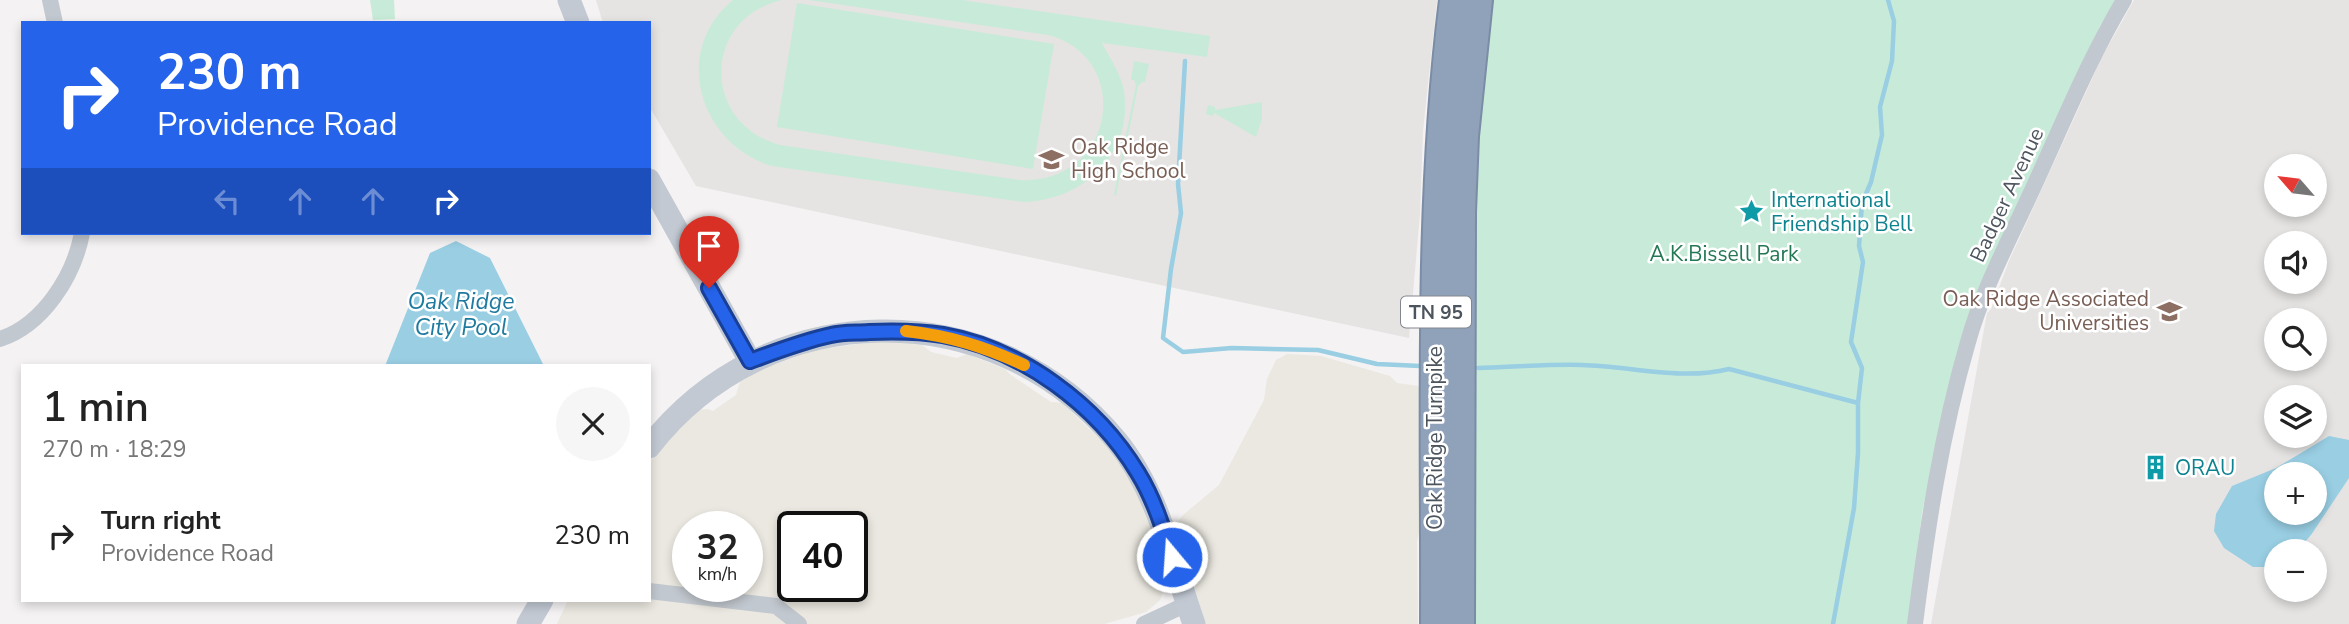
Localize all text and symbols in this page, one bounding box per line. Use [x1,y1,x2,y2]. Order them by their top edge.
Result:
text: 230 m [157,39,301,106]
icon: right [42,49,133,140]
text: Providence Road [157,103,398,146]
street label: Badger Avenue [1964,123,2050,267]
place label: Oak Ridge High School [1071,133,1186,185]
school or university icon: Oak Ridge High School [1037,145,1065,173]
north arrow [2264,154,2328,217]
map controls [2264,154,2327,602]
icon: left [208,182,246,220]
icon: ahead [281,182,319,220]
icon: ahead [354,182,392,220]
icon: right [427,182,465,220]
place label: International Friendship Bell [1771,186,1913,238]
place icon: International Friendship Bell [1737,198,1765,226]
pin [679,216,739,288]
icon: arrive [690,227,728,265]
button: sound [2264,231,2327,294]
park label: A.K.Bissell Park [1650,240,1799,268]
place label: Oak Ridge Associated Universities [1942,285,2149,337]
water label: Oak Ridge City Pool [407,286,515,343]
road number: TN 95 [1401,296,1471,328]
school or university icon: Oak Ridge Associated Universities [2155,297,2183,325]
button: search [2264,308,2327,371]
street label: Oak Ridge Turnpike [1421,346,1449,530]
text: 1 min [42,379,149,436]
button: layers [2264,385,2327,448]
button: close [556,387,630,461]
text: 270 m · 18:29 [42,434,187,465]
building icon: ORAU [2141,454,2169,482]
place label: ORAU [2175,454,2235,482]
button: + [2264,462,2327,525]
text: Turn right [101,503,220,538]
speed limit sign: 40 [777,511,868,602]
icon: right [42,517,80,555]
text: 230 m [554,518,630,553]
position arrow [1135,520,1209,594]
text: 32 [696,524,739,571]
text: Providence Road [101,538,274,569]
button: − [2264,539,2327,602]
text: km/h [698,562,737,586]

